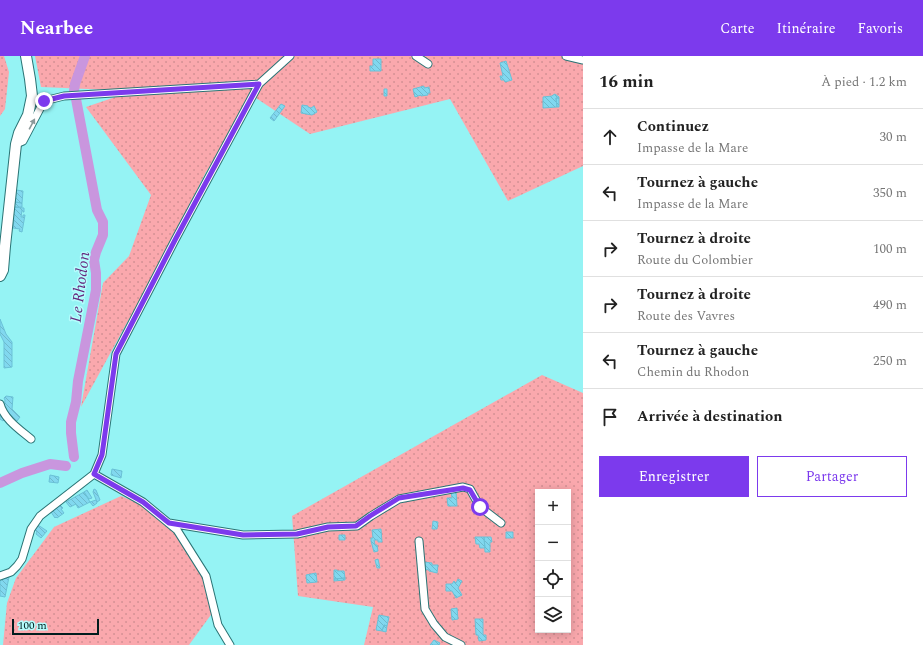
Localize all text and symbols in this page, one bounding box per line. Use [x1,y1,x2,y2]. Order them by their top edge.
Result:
text: Nearbee [20,14,93,43]
text: Carte [720,18,755,39]
text: Itinéraire [777,18,836,39]
text: Favoris [858,18,903,39]
text: 16 min [599,69,654,95]
text: À pied · 1.2 km [821,72,907,92]
route end [35,92,53,110]
text: Continuez [637,115,709,138]
one-way arrow [29,119,35,130]
icon: ahead [599,126,621,148]
text: 30 m [880,127,907,147]
text: Impasse de la Mare [637,138,748,158]
text: Tournez à gauche [637,171,758,194]
icon: left [599,182,621,204]
text: 350 m [873,183,907,203]
text: Impasse de la Mare [637,194,748,214]
text: Tournez à droite [637,227,751,250]
icon: right [599,238,621,260]
text: 100 m [873,239,907,259]
water label: Le Rhodon [64,250,96,324]
text: Route du Colombier [637,250,753,270]
text: Tournez à droite [637,283,751,306]
icon: right [599,294,621,316]
text: 490 m [873,295,907,315]
text: Route des Vavres [637,306,735,326]
text: Tournez à gauche [637,339,758,362]
icon: left [599,350,621,372]
text: 250 m [873,351,907,371]
text: Chemin du Rhodon [637,362,749,382]
text: Arrivée à destination [637,405,783,428]
icon: arrive [599,406,621,428]
button: Enregistrer [599,456,749,497]
button: Partager [757,456,907,497]
map controls [535,489,571,633]
button: + [535,489,571,525]
route start [471,498,489,516]
button: − [535,525,571,561]
button: locate [535,561,571,597]
button: layers [535,597,571,633]
scale bar [12,617,99,636]
text: 100 m [18,617,47,634]

